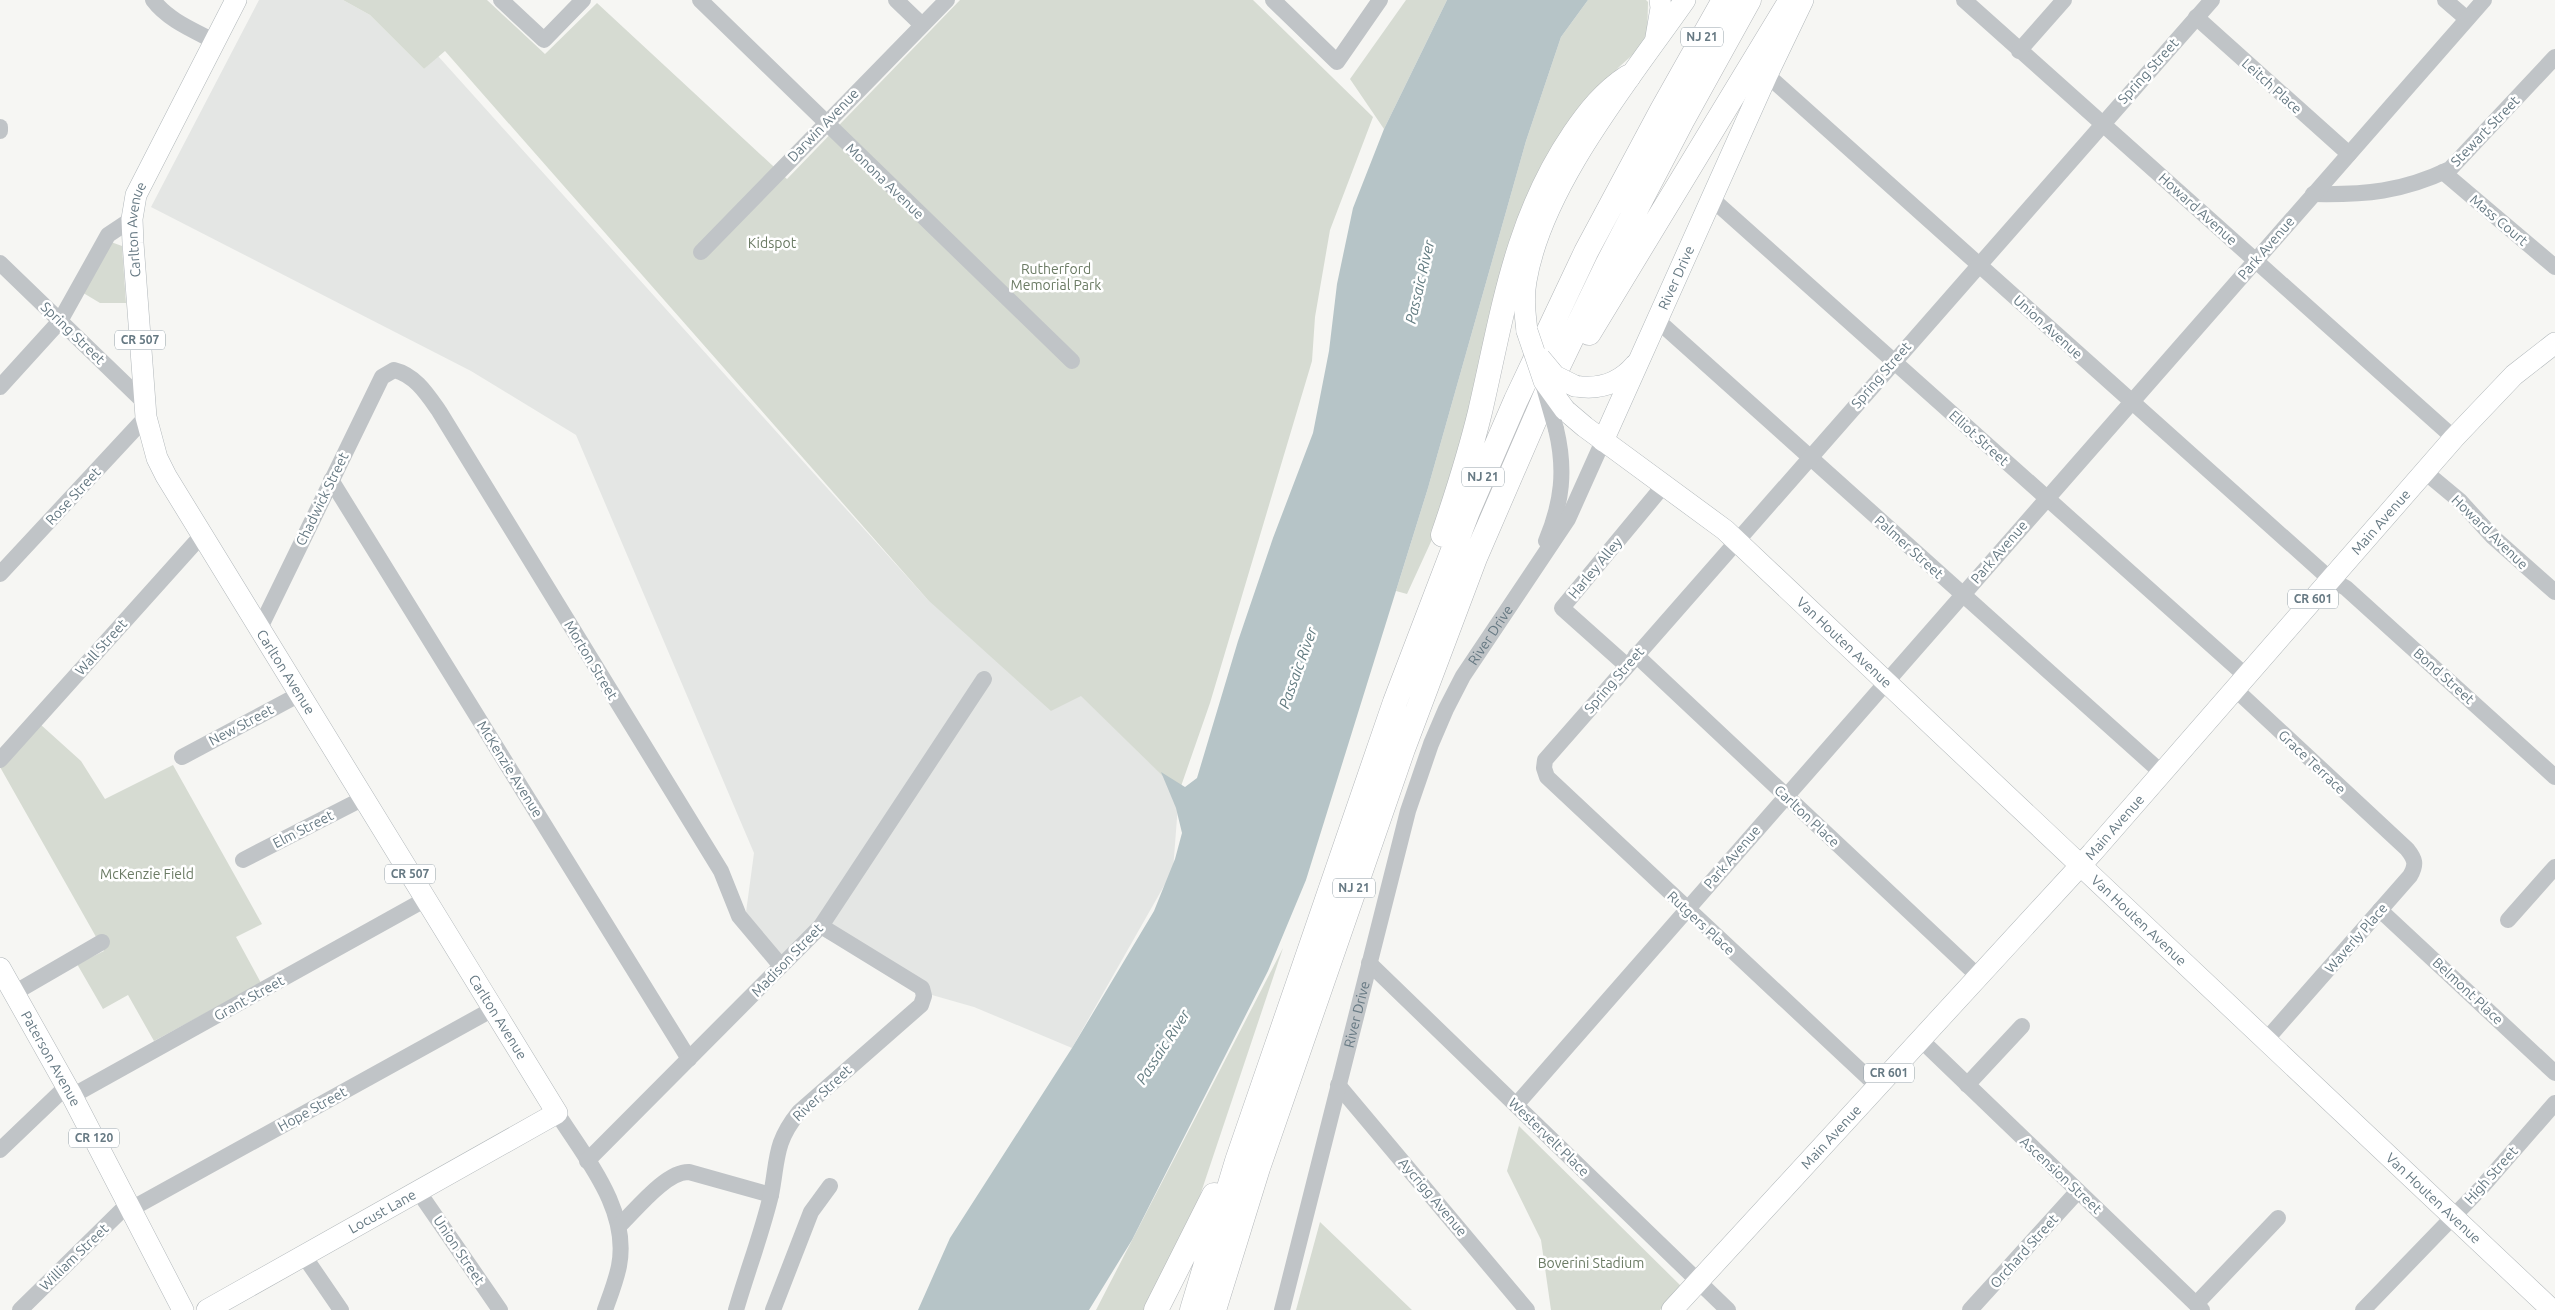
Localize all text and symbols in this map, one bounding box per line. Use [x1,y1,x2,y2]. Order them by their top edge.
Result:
road number: NJ 21 [1681,28,1723,46]
street label: Spring Street [2114,35,2182,107]
street label: Leitch Place [2239,55,2305,117]
street label: Darwin Avenue [784,85,862,165]
street label: Stewart Street [2447,92,2523,170]
street label: Monona Avenue [843,140,927,222]
street label: Howard Avenue [2156,170,2240,248]
street label: Carlton Avenue [124,179,149,278]
street label: Mass Court [2467,191,2531,249]
street label: Park Avenue [2234,213,2298,283]
park label: Kidspot [748,235,797,251]
water label: Passaic River [1402,237,1438,325]
street label: River Drive [1655,243,1697,312]
park label: Rutherford Memorial Park [1011,261,1101,293]
street label: Union Avenue [2010,292,2086,362]
street label: Spring Street [38,299,109,368]
road number: CR 507 [115,330,165,350]
street label: Spring Street [1848,338,1914,411]
street label: Elliot Street [1946,407,2012,469]
street label: Chadwick Street [292,449,352,548]
street label: Rose Street [42,463,104,528]
road number: NJ 21 [1462,468,1504,487]
street label: Main Avenue [2348,486,2414,558]
street label: Howard Avenue [2449,492,2531,572]
street label: Palmer Street [1871,512,1947,582]
street label: Park Avenue [1967,517,2031,587]
street label: Harley Alley [1565,534,1625,602]
road number: CR 601 [2288,590,2338,608]
street label: Van Houten Avenue [1793,594,1895,691]
street label: River Drive [1465,602,1516,668]
street label: Wall Street [72,615,131,678]
street label: Morton Street [561,617,621,703]
water label: Passaic River [1275,624,1321,711]
street label: Carlton Avenue [254,627,318,717]
street label: Spring Street [1581,643,1647,716]
street label: Bond Street [2411,645,2478,708]
street label: New Street [206,701,276,749]
street label: McKenzie Avenue [474,718,546,820]
street label: Grace Terrace [2275,727,2349,797]
street label: Carlton Place [1771,782,1843,850]
street label: Main Avenue [2082,791,2147,863]
street label: Elm Street [270,807,336,851]
street label: Park Avenue [1700,822,1764,892]
road number: CR 507 [385,864,435,884]
park label: McKenzie Field [100,866,194,882]
street label: Van Houten Avenue [2088,872,2190,969]
road number: NJ 21 [1333,878,1375,898]
street label: Rutgers Place [1664,888,1738,958]
street label: Waverly Place [2322,900,2390,976]
street label: Madison Street [748,920,826,1000]
street label: Belmont Place [2429,954,2507,1028]
street label: Grant Street [211,972,287,1024]
street label: Carlton Avenue [466,972,530,1062]
street label: River Drive [1341,979,1373,1049]
water label: Passaic River [1132,1005,1194,1087]
street label: Paterson Avenue [18,1008,84,1109]
street label: River Street [789,1061,855,1124]
road number: CR 601 [1864,1064,1914,1082]
street label: Hope Street [275,1083,350,1134]
street label: Westervelt Place [1505,1095,1593,1179]
street label: Main Avenue [1798,1102,1864,1172]
road number: CR 120 [69,1128,119,1148]
street label: Ascension Street [2017,1133,2105,1217]
street label: High Street [2461,1143,2521,1207]
street label: Van Houten Avenue [2383,1150,2484,1247]
street label: Aycrigg Avenue [1396,1155,1470,1239]
street label: Locust Lane [346,1186,419,1237]
street label: Orchard Street [1987,1210,2062,1291]
street label: Union Street [430,1213,488,1288]
street label: William Street [36,1220,112,1294]
park label: Boverini Stadium [1538,1255,1644,1271]

